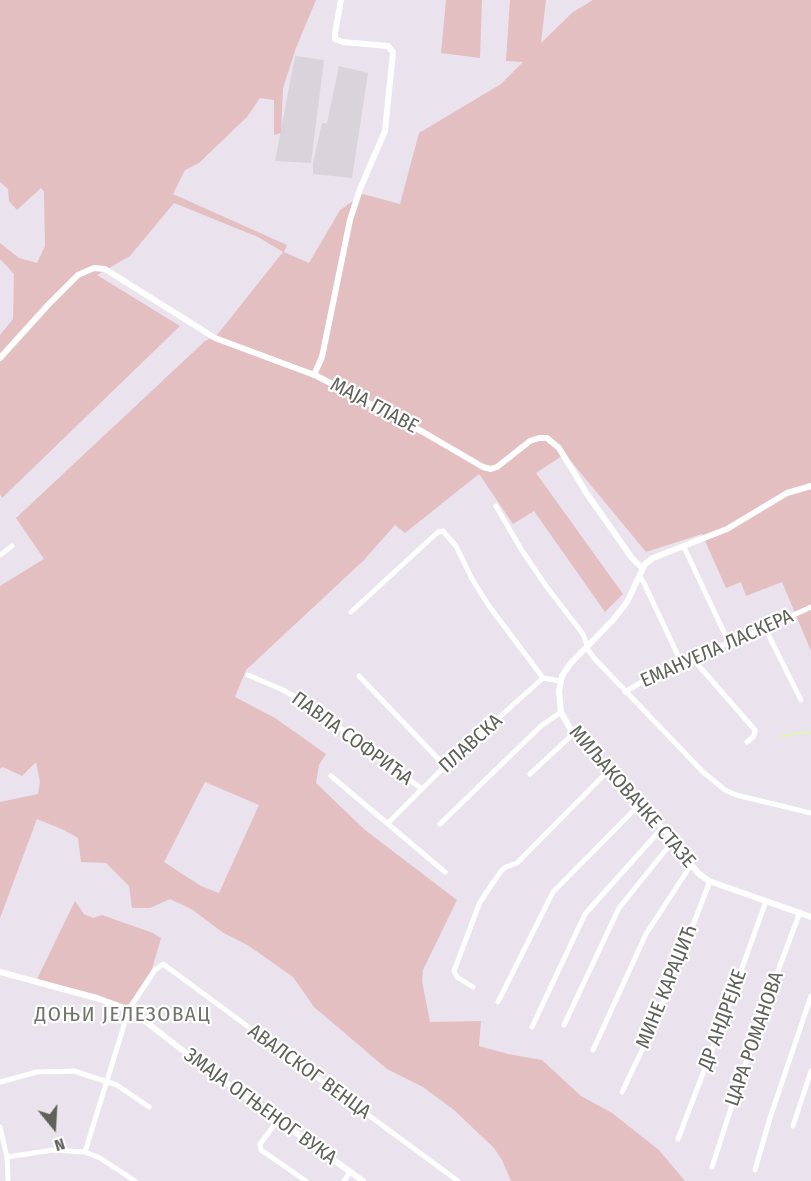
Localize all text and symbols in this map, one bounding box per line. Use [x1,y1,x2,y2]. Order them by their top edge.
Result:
street label: МАЈА ГЛАВЕ [326,373,422,439]
street label: ЕМАНУЕЛА ЛАСКЕРА [637,605,797,693]
street label: ПАВЛА СОФРИЋА [287,687,417,791]
street label: ПЛАВСКА [434,709,508,779]
street label: МИЉАКОВАЧКЕ СТАЗЕ [564,721,700,873]
street label: МИНЕ КАРАЏИЋ [631,922,703,1052]
street label: ДР АНДРЕЈКЕ [694,966,752,1074]
street label: ЦАРА РОМАНОВА [721,969,789,1109]
district label: ДОЊИ ЈЕЛЕЗОВАЦ [34,1002,212,1028]
street label: АВАЛСКОГ ВЕНЦА [243,1019,375,1125]
street label: ЗМАЈА ОГЊЕНОГ ВУКА [179,1044,341,1170]
north arrow [24,1097,84,1157]
text: N [52,1134,67,1155]

